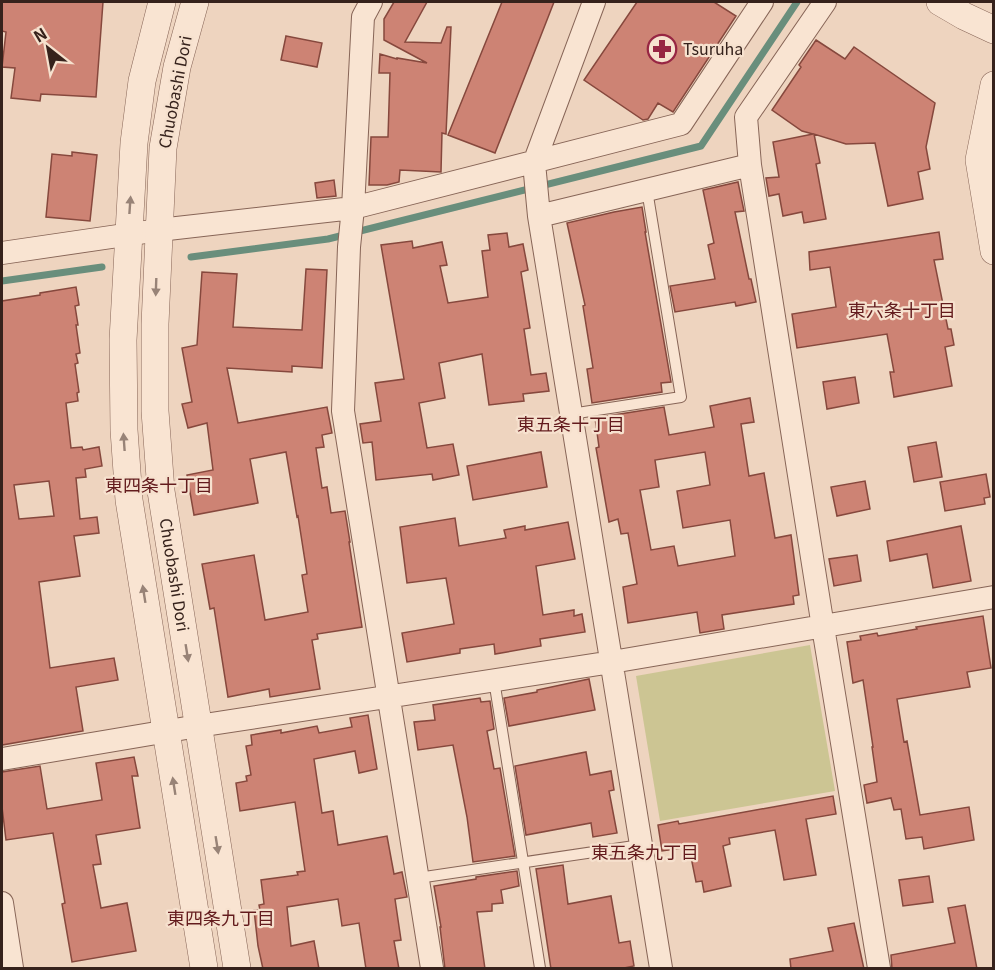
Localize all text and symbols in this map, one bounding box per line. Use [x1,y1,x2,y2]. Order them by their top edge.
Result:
north arrow [18,18,78,78]
text: N [28,21,51,48]
street label: Chuobashi Dori [151,33,197,150]
pharmacy icon: Tsuruha [646,33,678,65]
place label: Tsuruha [683,36,743,60]
one-way arrow [125,196,135,215]
one-way arrow [152,278,161,297]
district label: 東六条十丁目 [848,296,956,322]
district label: 東五条十丁目 [517,410,625,436]
one-way arrow [120,432,129,451]
district label: 東四条十丁目 [105,471,213,497]
street label: Chuobashi Dori [154,516,196,633]
one-way arrow [139,584,148,603]
one-way arrow [182,643,191,662]
one-way arrow [170,777,179,796]
one-way arrow [213,836,222,855]
district label: 東五条九丁目 [591,838,699,864]
district label: 東四条九丁目 [167,904,275,930]

